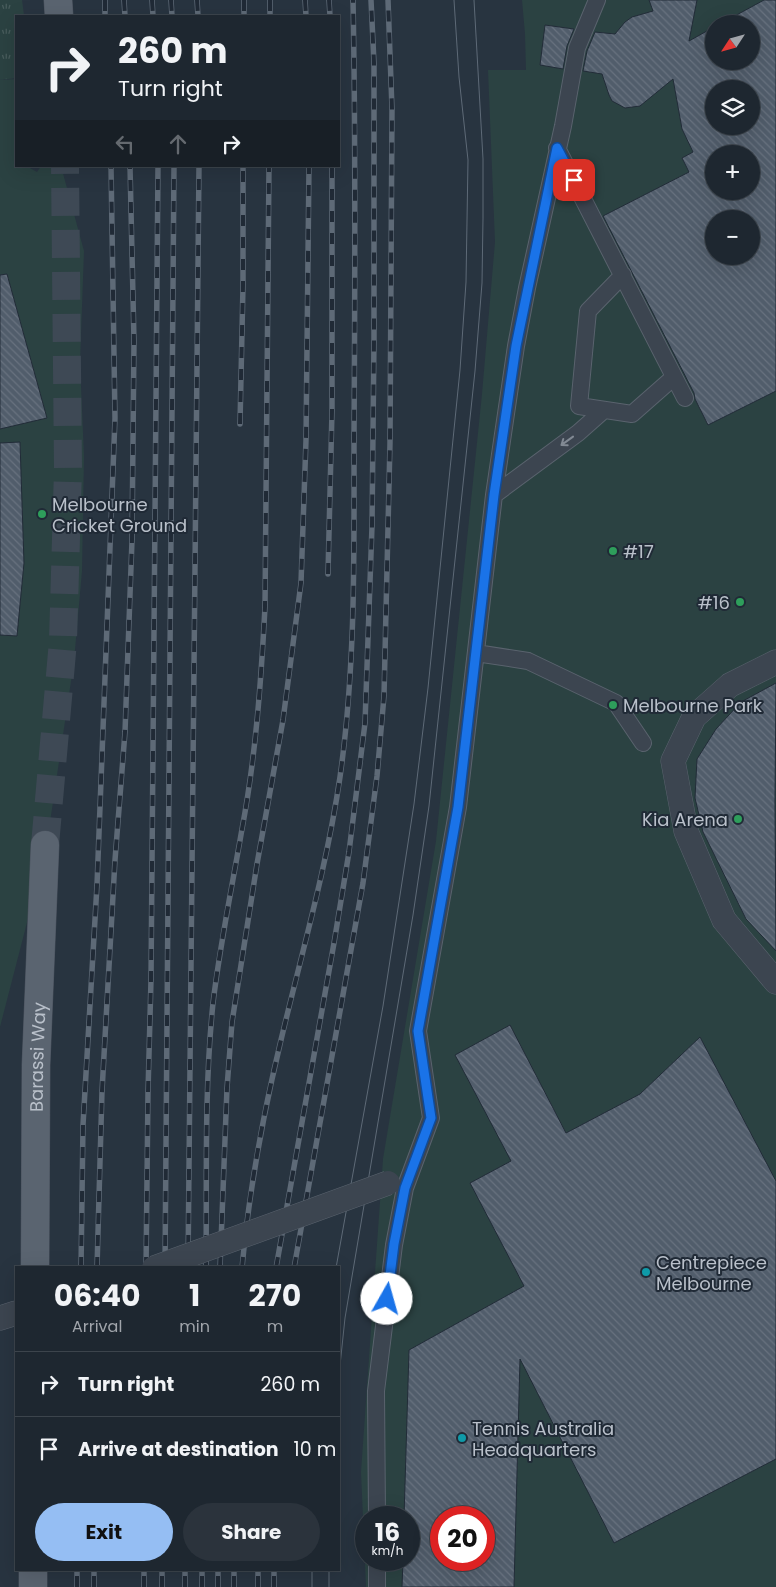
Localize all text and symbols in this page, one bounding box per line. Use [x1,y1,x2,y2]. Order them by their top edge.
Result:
north arrow [705,15,760,70]
map controls [705,15,760,265]
text: 260 m [118,26,228,75]
icon: right [35,35,100,100]
text: Turn right [118,73,223,104]
button: layers [705,80,760,135]
icon: left [111,130,139,158]
icon: ahead [164,130,192,158]
icon: right [217,130,245,158]
button: + [705,145,760,200]
pin [553,159,595,201]
icon: arrive [560,166,588,194]
button: − [705,210,760,265]
one-way arrow [561,436,574,447]
place label: Melbourne Cricket Ground [52,492,187,538]
marker: Melbourne Cricket Ground [36,508,48,520]
place label: #17 [623,539,654,564]
marker: #17 [607,545,619,557]
place label: #16 [698,590,730,615]
marker: #16 [734,596,746,608]
place label: Melbourne Park [623,693,763,718]
marker: Melbourne Park [607,699,619,711]
place label: Kia Arena [642,807,728,832]
marker: Kia Arena [732,813,744,825]
street label: Barassi Way [23,1002,51,1112]
place label: Centrepiece Melbourne [656,1250,767,1296]
marker: Centrepiece Melbourne [640,1266,652,1278]
position arrow [360,1272,412,1324]
text: 06:40 [54,1274,141,1317]
text: 1 [189,1274,200,1317]
text: 270 [249,1274,301,1317]
text: Arrival [72,1315,122,1338]
text: min [179,1315,210,1338]
text: m [267,1315,283,1338]
icon: right [35,1370,63,1398]
text: Turn right [78,1371,174,1398]
text: 260 m [260,1371,320,1398]
place label: Tennis Australia Headquarters [472,1416,614,1462]
marker: Tennis Australia Headquarters [456,1432,468,1444]
icon: arrive [35,1435,63,1463]
text: Arrive at destination [78,1436,279,1463]
text: 10 m [294,1436,336,1463]
button: Exit [35,1503,173,1561]
button: Share [183,1503,320,1561]
speed limit sign: 20 [430,1506,495,1571]
text: 16 [375,1515,400,1550]
text: km/h [372,1542,403,1559]

